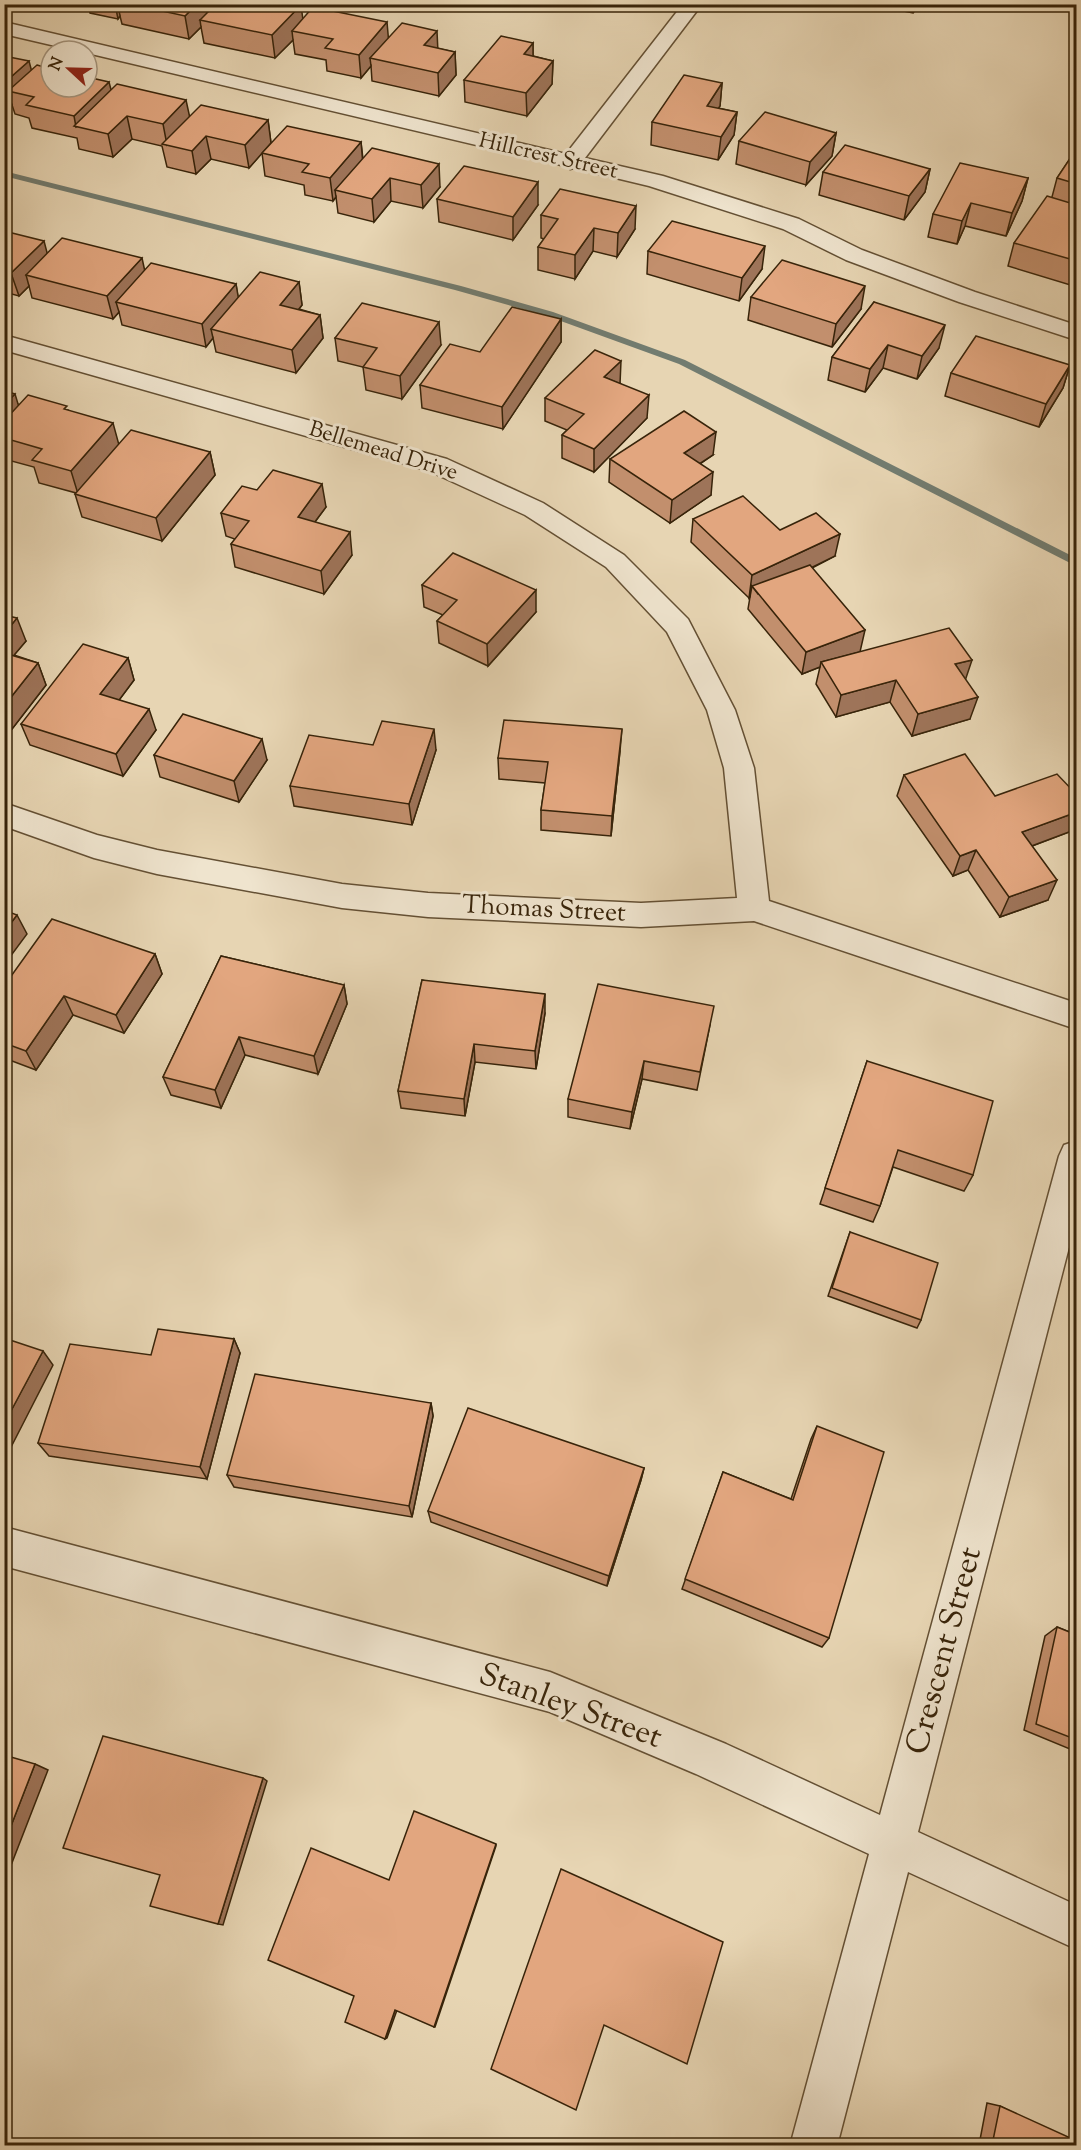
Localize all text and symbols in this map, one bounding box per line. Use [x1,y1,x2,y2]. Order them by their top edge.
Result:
north arrow [39,39,99,99]
text: N [44,54,71,75]
street label: Hillcrest Street [475,125,621,189]
street label: Bellemead Drive [304,414,462,490]
street label: Thomas Street [461,887,627,933]
street label: Crescent Street [895,1542,995,1760]
street label: Stanley Street [472,1653,668,1761]

